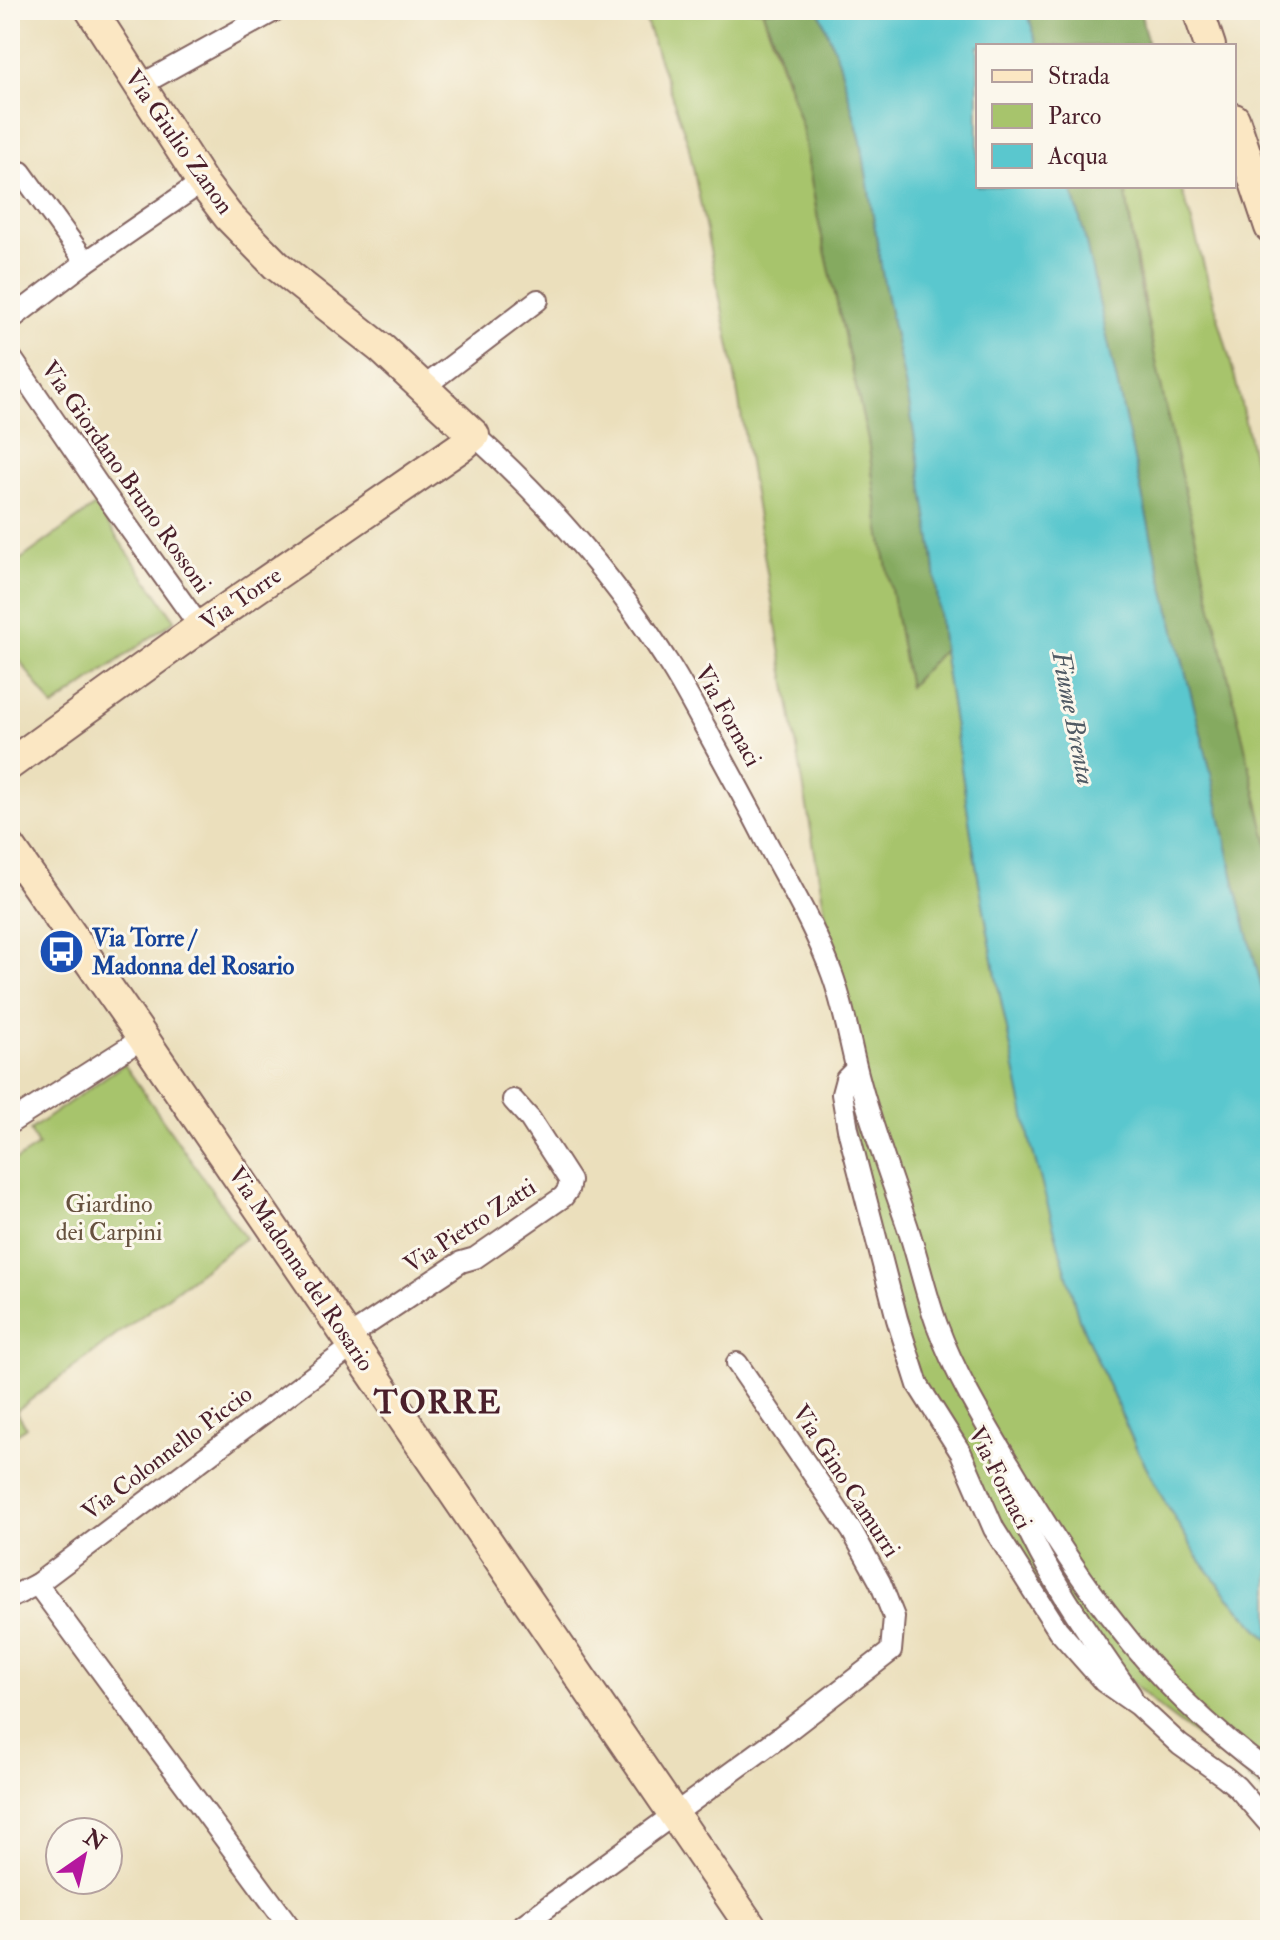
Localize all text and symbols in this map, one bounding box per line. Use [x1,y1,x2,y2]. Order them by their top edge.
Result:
legend [976,44,1236,188]
text: Strada [1048,61,1111,92]
street label: Via Giulio Zanon [117,63,241,221]
text: Parco [1048,101,1101,132]
text: Acqua [1047,141,1109,172]
street label: Via Giordano Bruno Rossoni [34,355,218,599]
street label: Via Torre [194,560,288,638]
water label: Fiume Brenta [1044,647,1102,788]
street label: Via Fornaci [687,660,769,772]
place label: Via Torre / Madonna del Rosario [91,923,295,982]
bus stop icon: Via Torre / Madonna del Rosario [37,928,85,976]
street label: Via Madonna del Rosario [221,1161,381,1377]
street label: Via Pietro Zatti [398,1172,542,1280]
park label: Giardino dei Carpini [56,1189,162,1248]
street label: Via Colonnello Piccio [76,1379,258,1527]
district label: TORRE [373,1383,502,1423]
street label: Via Gino Camurri [785,1399,907,1563]
street label: Via Fornaci [961,1421,1039,1535]
north arrow [44,1816,124,1896]
text: N [78,1823,111,1858]

